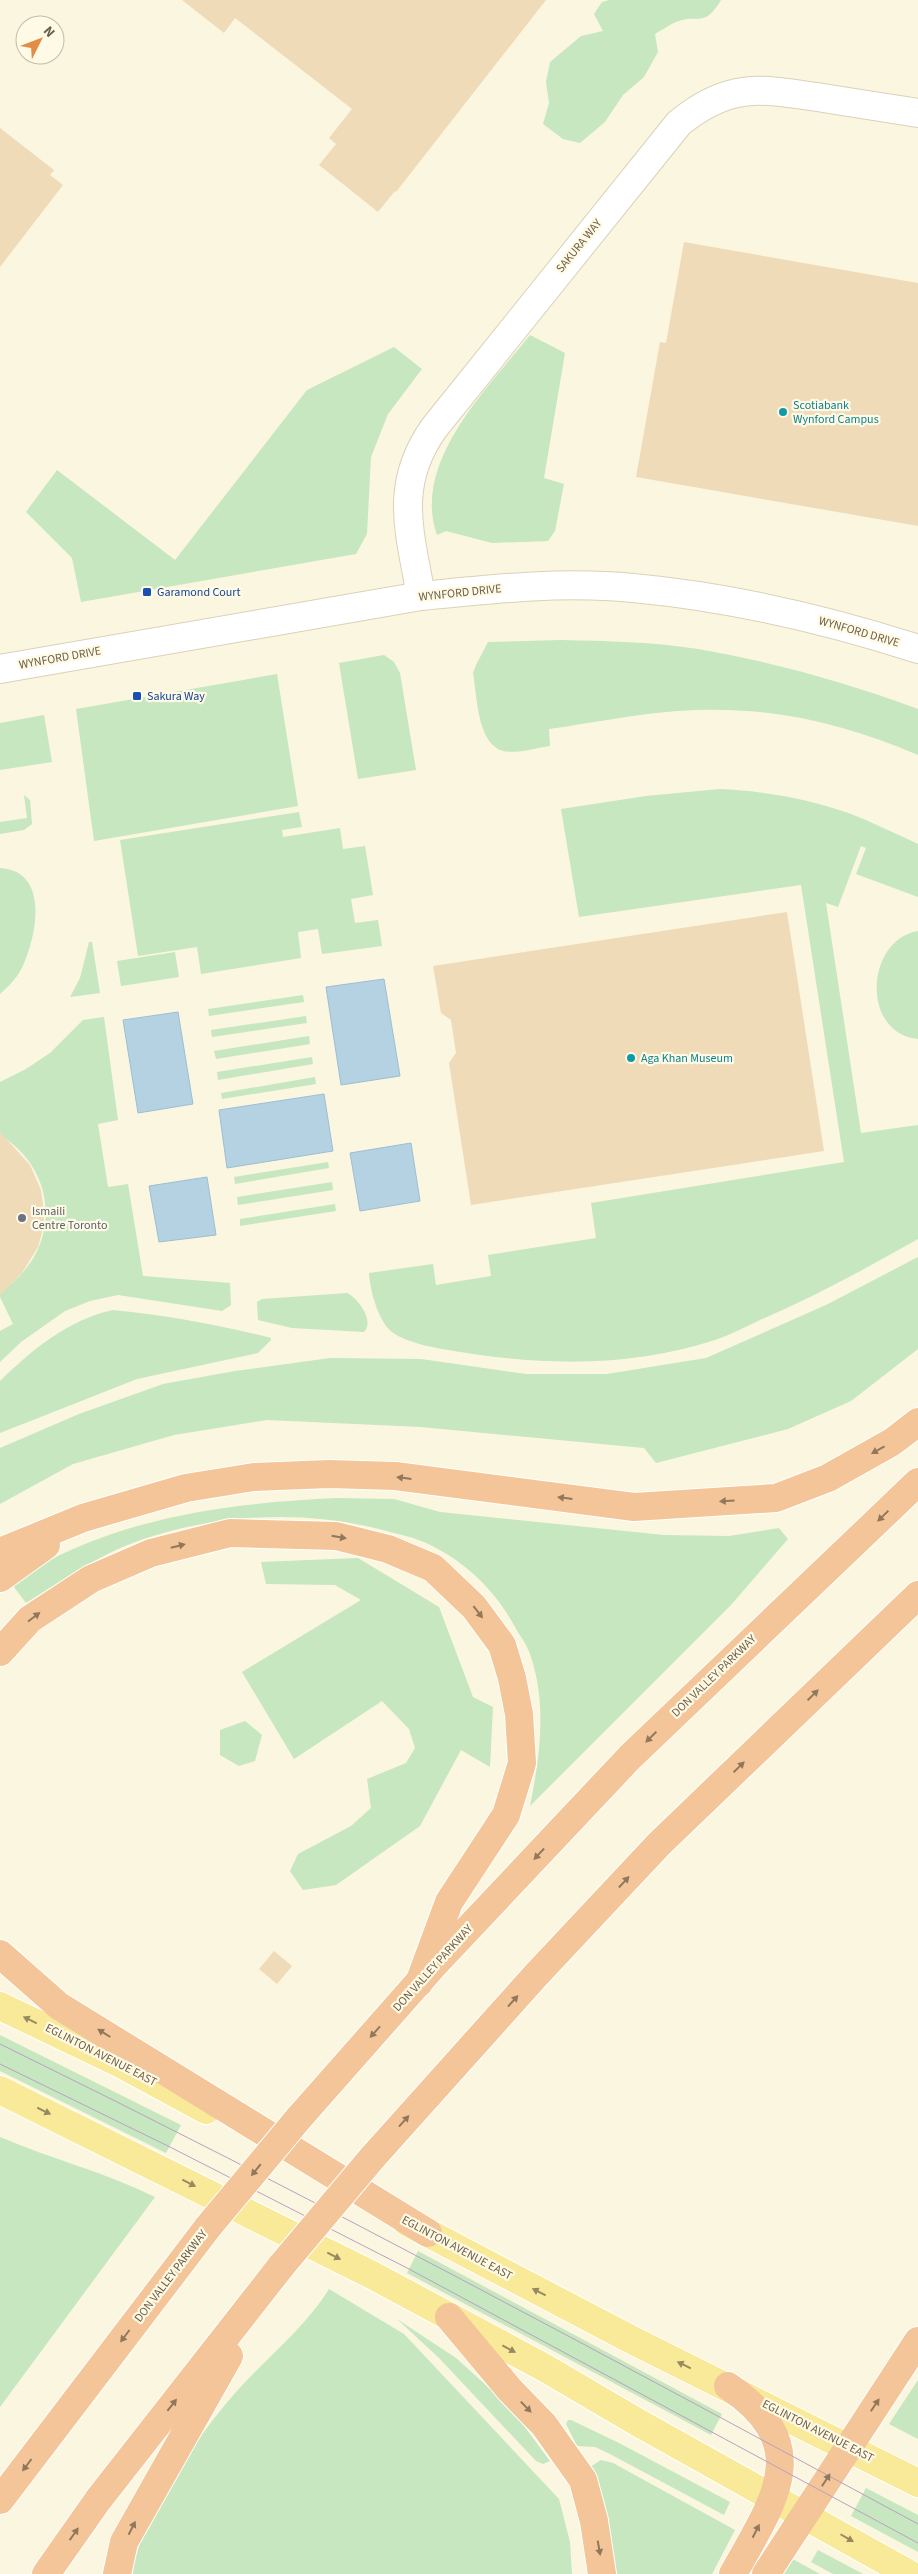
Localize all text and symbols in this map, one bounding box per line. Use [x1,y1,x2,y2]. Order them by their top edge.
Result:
north arrow [15,15,65,65]
text: N [38,22,59,42]
street label: SAKURA WAY [552,215,606,276]
place label: Scotiabank Wynford Campus [793,397,879,428]
marker: Scotiabank Wynford Campus [777,406,789,418]
street label: WYNFORD DRIVE [418,580,502,606]
place label: Garamond Court [157,584,241,601]
marker: Garamond Court [141,586,153,598]
street label: WYNFORD DRIVE [817,612,901,652]
street label: WYNFORD DRIVE [18,642,102,674]
place label: Sakura Way [147,688,205,705]
marker: Sakura Way [131,690,143,702]
place label: Aga Khan Museum [641,1050,733,1067]
marker: Aga Khan Museum [625,1052,637,1064]
place label: Ismaili Centre Toronto [32,1203,107,1234]
marker: Ismaili Centre Toronto [16,1212,28,1224]
one-way arrow [871,1446,885,1454]
one-way arrow [395,1473,411,1481]
one-way arrow [557,1494,573,1502]
one-way arrow [718,1498,734,1506]
one-way arrow [877,1510,889,1522]
one-way arrow [331,1534,347,1542]
one-way arrow [171,1542,186,1550]
one-way arrow [472,1605,483,1618]
one-way arrow [27,1612,40,1622]
street label: DON VALLEY PARKWAY [668,1631,760,1721]
one-way arrow [807,1689,819,1701]
one-way arrow [645,1731,657,1743]
one-way arrow [733,1761,745,1773]
one-way arrow [533,1848,545,1860]
one-way arrow [618,1876,630,1888]
street label: DON VALLEY PARKWAY [389,1920,477,2015]
one-way arrow [507,1995,519,2007]
one-way arrow [23,2016,37,2024]
street label: EGLINTON AVENUE EAST [42,2019,160,2091]
one-way arrow [369,2026,381,2038]
one-way arrow [97,2028,110,2038]
one-way arrow [37,2107,51,2115]
one-way arrow [398,2116,410,2128]
one-way arrow [250,2163,261,2176]
one-way arrow [182,2179,197,2187]
street label: EGLINTON AVENUE EAST [399,2212,516,2285]
street label: DON VALLEY PARKWAY [130,2226,212,2326]
one-way arrow [327,2252,342,2260]
one-way arrow [532,2288,546,2296]
one-way arrow [120,2329,131,2342]
one-way arrow [502,2345,516,2353]
one-way arrow [677,2361,691,2369]
street label: EGLINTON AVENUE EAST [759,2395,877,2467]
one-way arrow [167,2399,178,2412]
one-way arrow [870,2399,880,2412]
one-way arrow [520,2401,532,2413]
one-way arrow [21,2458,32,2471]
one-way arrow [822,2474,831,2487]
one-way arrow [128,2521,136,2535]
one-way arrow [753,2524,761,2538]
one-way arrow [69,2527,79,2541]
one-way arrow [840,2534,853,2543]
one-way arrow [595,2540,603,2556]

